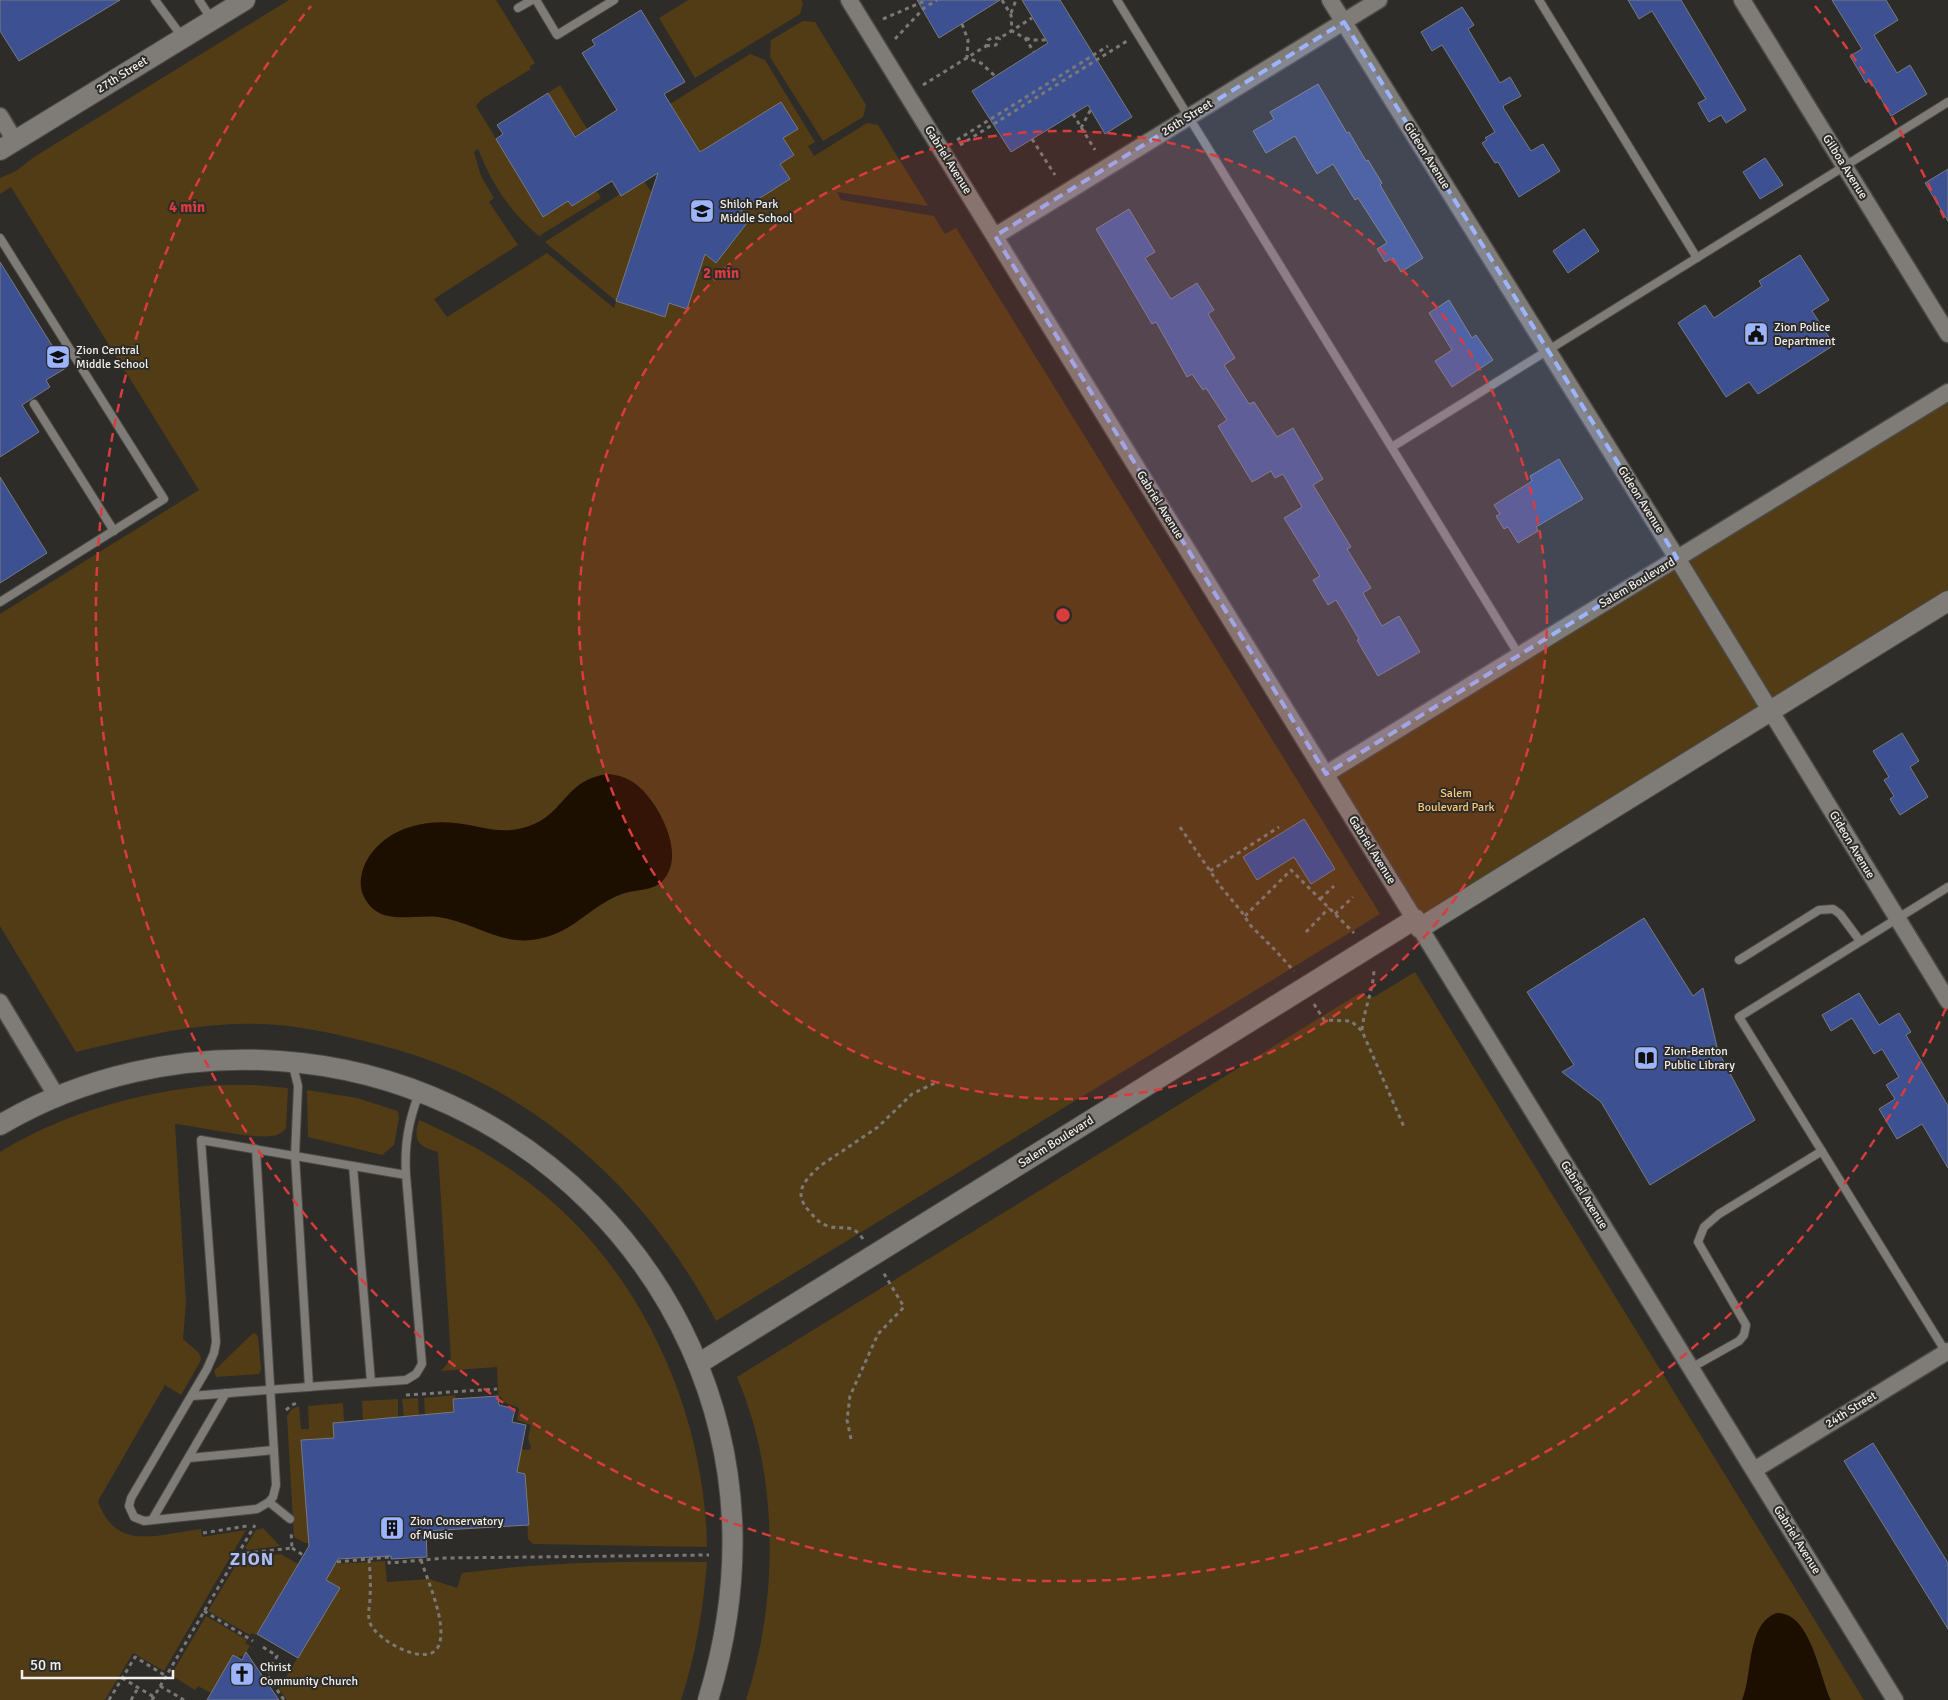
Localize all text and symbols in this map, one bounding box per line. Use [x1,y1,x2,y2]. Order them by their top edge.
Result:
street label: 27th Street [94,53,150,97]
street label: 26th Street [1159,96,1215,140]
street label: Gideon Avenue [1400,120,1454,192]
street label: Gabriel Avenue [921,123,975,197]
street label: Gilboa Avenue [1819,132,1871,202]
place label: Shiloh Park Middle School [720,197,793,226]
text: 4 min [169,198,205,216]
school or university icon: Shiloh Park Middle School [689,198,715,224]
text: 2 min [703,264,739,282]
place label: Zion Police Department [1774,320,1835,349]
public building icon: Zion Police Department [1743,321,1769,347]
place label: Zion Central Middle School [76,343,149,372]
school or university icon: Zion Central Middle School [45,344,71,370]
street label: Gideon Avenue [1614,464,1668,536]
street label: Gabriel Avenue [1133,468,1187,542]
street label: Salem Boulevard [1596,554,1678,612]
centre of rings [1054,606,1072,624]
park label: Salem Boulevard Park [1417,786,1495,815]
street label: Gideon Avenue [1826,808,1878,882]
street label: Gabriel Avenue [1345,813,1399,887]
place label: Zion-Benton Public Library [1664,1044,1735,1073]
library icon: Zion-Benton Public Library [1633,1045,1659,1071]
street label: Salem Boulevard [1016,1113,1096,1171]
street label: Gabriel Avenue [1557,1158,1611,1232]
street label: 24th Street [1823,1388,1879,1432]
street label: Gabriel Avenue [1770,1503,1824,1577]
place label: Zion Conservatory of Music [410,1514,504,1543]
building icon: Zion Conservatory of Music [379,1515,405,1541]
district label: ZION [230,1548,274,1570]
scale bar [22,1648,174,1680]
text: 50 m [30,1656,61,1674]
place label: Christ Community Church [260,1660,358,1689]
church icon: Christ Community Church [229,1661,255,1687]

